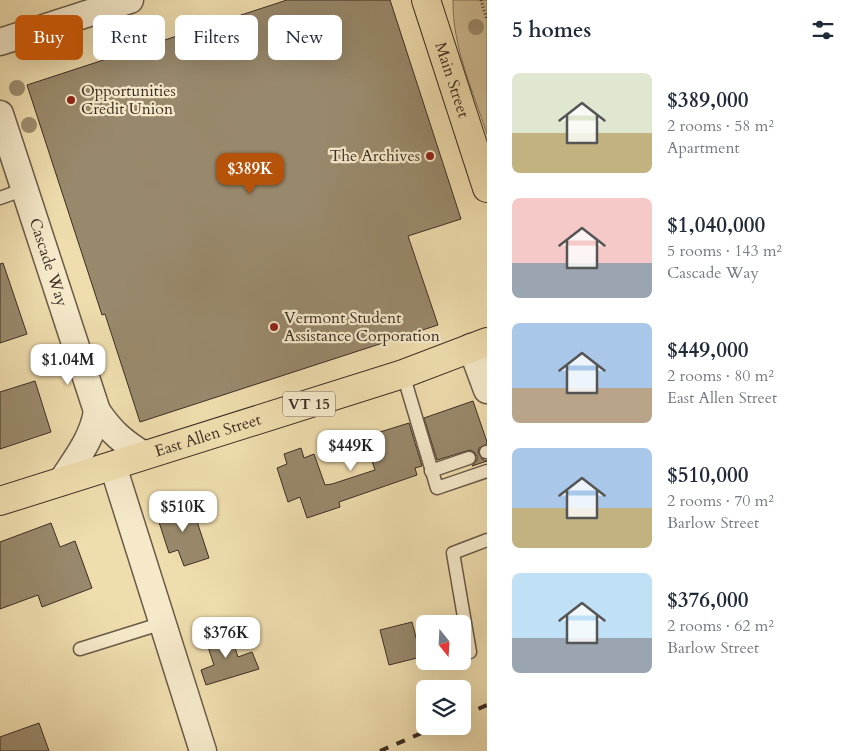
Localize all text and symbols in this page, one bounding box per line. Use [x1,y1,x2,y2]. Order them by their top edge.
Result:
chip: Buy [15,15,83,60]
chip: Rent [93,15,165,60]
chip: Filters [175,15,258,60]
chip: New [268,15,342,60]
text: 5 homes [512,16,591,45]
icon: filters [809,16,837,44]
street label: Main Street [429,39,474,121]
place label: Opportunities Credit Union [81,80,176,120]
text: $389,000 [667,86,748,115]
icon: home [552,93,612,153]
marker: Opportunities Credit Union [65,94,77,106]
text: 2 rooms · 58 m² [667,115,774,137]
text: Apartment [667,137,740,159]
place label: The Archives [329,145,420,167]
marker: The Archives [424,150,436,162]
pin: $389K [215,152,285,195]
text: $389K [227,158,273,180]
text: $1,040,000 [667,211,765,240]
street label: Cascade Way [24,215,73,310]
icon: home [552,218,612,278]
text: 5 rooms · 143 m² [667,240,782,262]
text: Cascade Way [667,262,759,284]
place label: Vermont Student Assistance Corporation [284,307,440,347]
marker: Vermont Student Assistance Corporation [268,321,280,333]
text: $449,000 [667,336,748,365]
icon: home [552,343,612,403]
pin: $1.04M [27,344,109,386]
text: $1.04M [42,349,94,371]
text: 2 rooms · 80 m² [667,365,774,387]
text: East Allen Street [667,387,777,409]
road number: VT 15 [283,392,335,416]
street label: East Allen Street [152,408,264,463]
pin: $449K [316,430,386,472]
text: $449K [328,435,374,457]
text: $510,000 [667,461,748,490]
icon: home [552,468,612,528]
pin: $510K [148,490,218,533]
text: 2 rooms · 70 m² [667,490,774,512]
text: $510K [160,496,206,518]
text: Barlow Street [667,512,759,534]
text: $376,000 [667,586,748,615]
icon: home [552,593,612,653]
north arrow [416,615,471,670]
map controls [416,615,471,735]
text: 2 rooms · 62 m² [667,615,774,637]
pin: $376K [191,616,261,659]
text: $376K [203,622,249,644]
text: Barlow Street [667,637,759,659]
button: layers [416,680,471,735]

